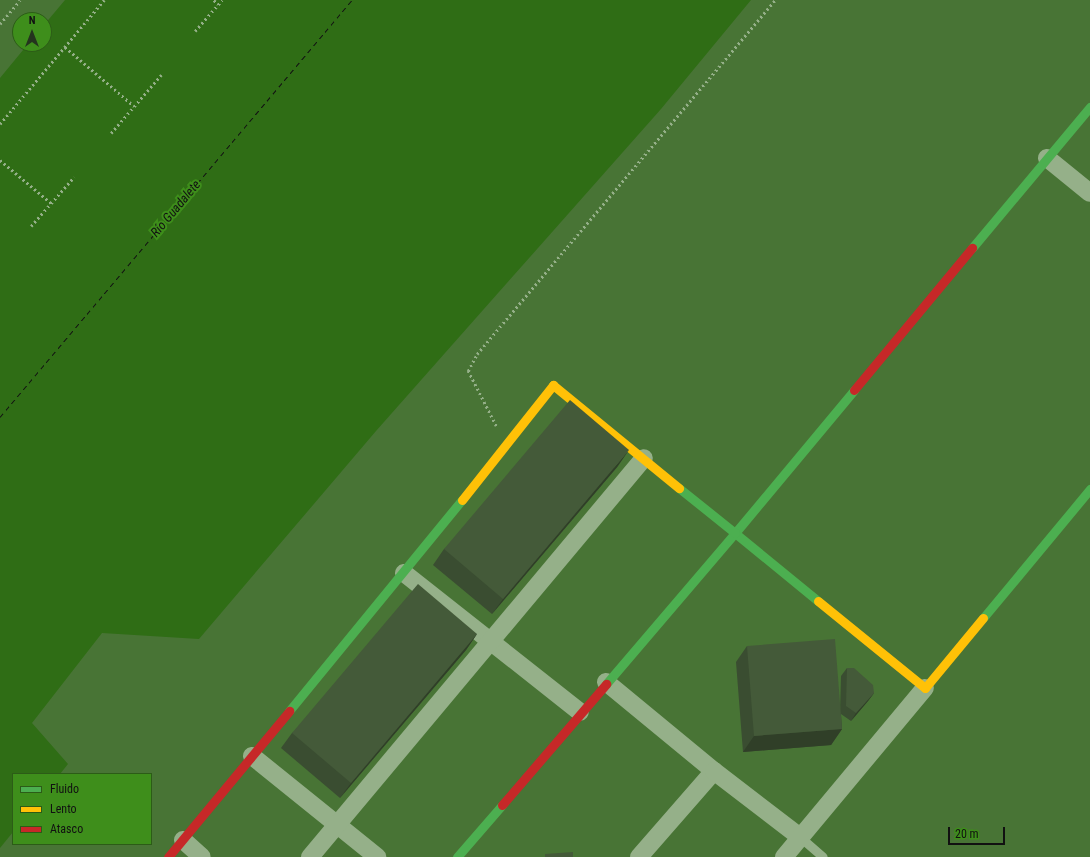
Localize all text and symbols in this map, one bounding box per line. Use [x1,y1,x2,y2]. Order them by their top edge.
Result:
north arrow [12,12,52,52]
text: N [29,14,35,27]
water label: Río Guadalete [148,177,204,241]
legend [12,773,152,845]
text: Fluido [50,782,79,796]
text: Lento [50,802,77,816]
scale bar [950,819,1007,845]
text: Atasco [50,822,83,836]
text: 20 m [955,827,979,841]

